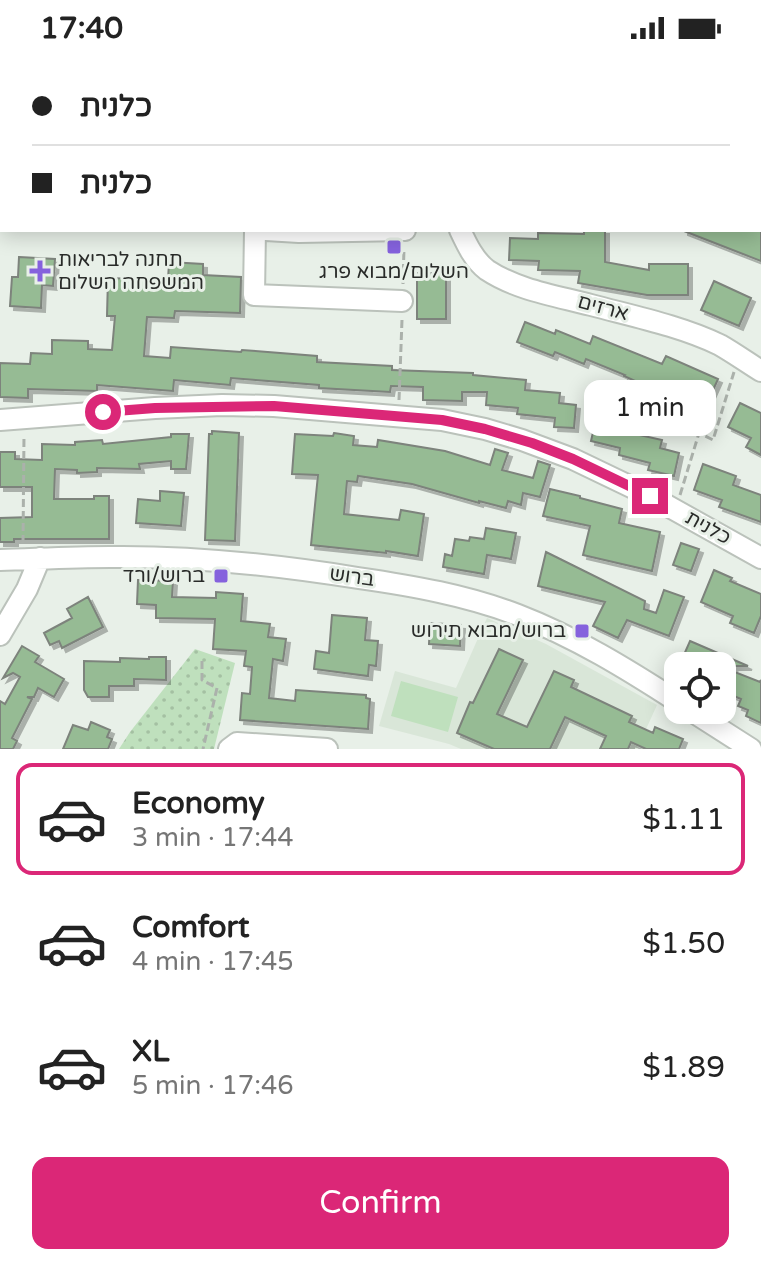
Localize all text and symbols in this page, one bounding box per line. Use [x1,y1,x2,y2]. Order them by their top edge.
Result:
text: 17:40 [40,10,123,47]
text: כלנית [80,88,152,125]
text: כלנית [80,165,152,202]
marker: השלום/מבוא פרג [385,238,403,256]
place label: תחנה לבריאות המשפחה השלום [58,248,204,295]
marker: תחנה לבריאות המשפחה השלום [29,260,51,282]
place label: השלום/מבוא פרג [319,260,469,284]
street label: ארזים [575,290,631,326]
callout: 1 min [584,380,716,436]
text: 1 min [615,392,685,423]
route start [85,394,121,430]
route end [632,478,668,514]
street label: כלנית [681,506,735,550]
street label: ברוש [328,562,376,592]
place label: ברוש/ורד [123,564,205,588]
marker: ברוש/ורד [212,567,230,585]
place label: ברוש/מבוא תירוש [411,619,566,643]
marker: ברוש/מבוא תירוש [573,622,591,640]
map controls [664,652,736,724]
button: locate [664,652,736,724]
icon: car [36,783,108,855]
text: Economy [132,785,265,822]
text: $1.11 [642,801,725,838]
text: 3 min · 17:44 [132,822,294,853]
icon: car [36,907,108,979]
text: Comfort [132,909,250,946]
text: $1.50 [642,925,725,962]
text: 4 min · 17:45 [132,946,294,977]
icon: car [36,1031,108,1103]
text: XL [132,1033,169,1070]
text: $1.89 [642,1049,725,1086]
text: 5 min · 17:46 [132,1070,294,1101]
button: Confirm [32,1157,729,1249]

